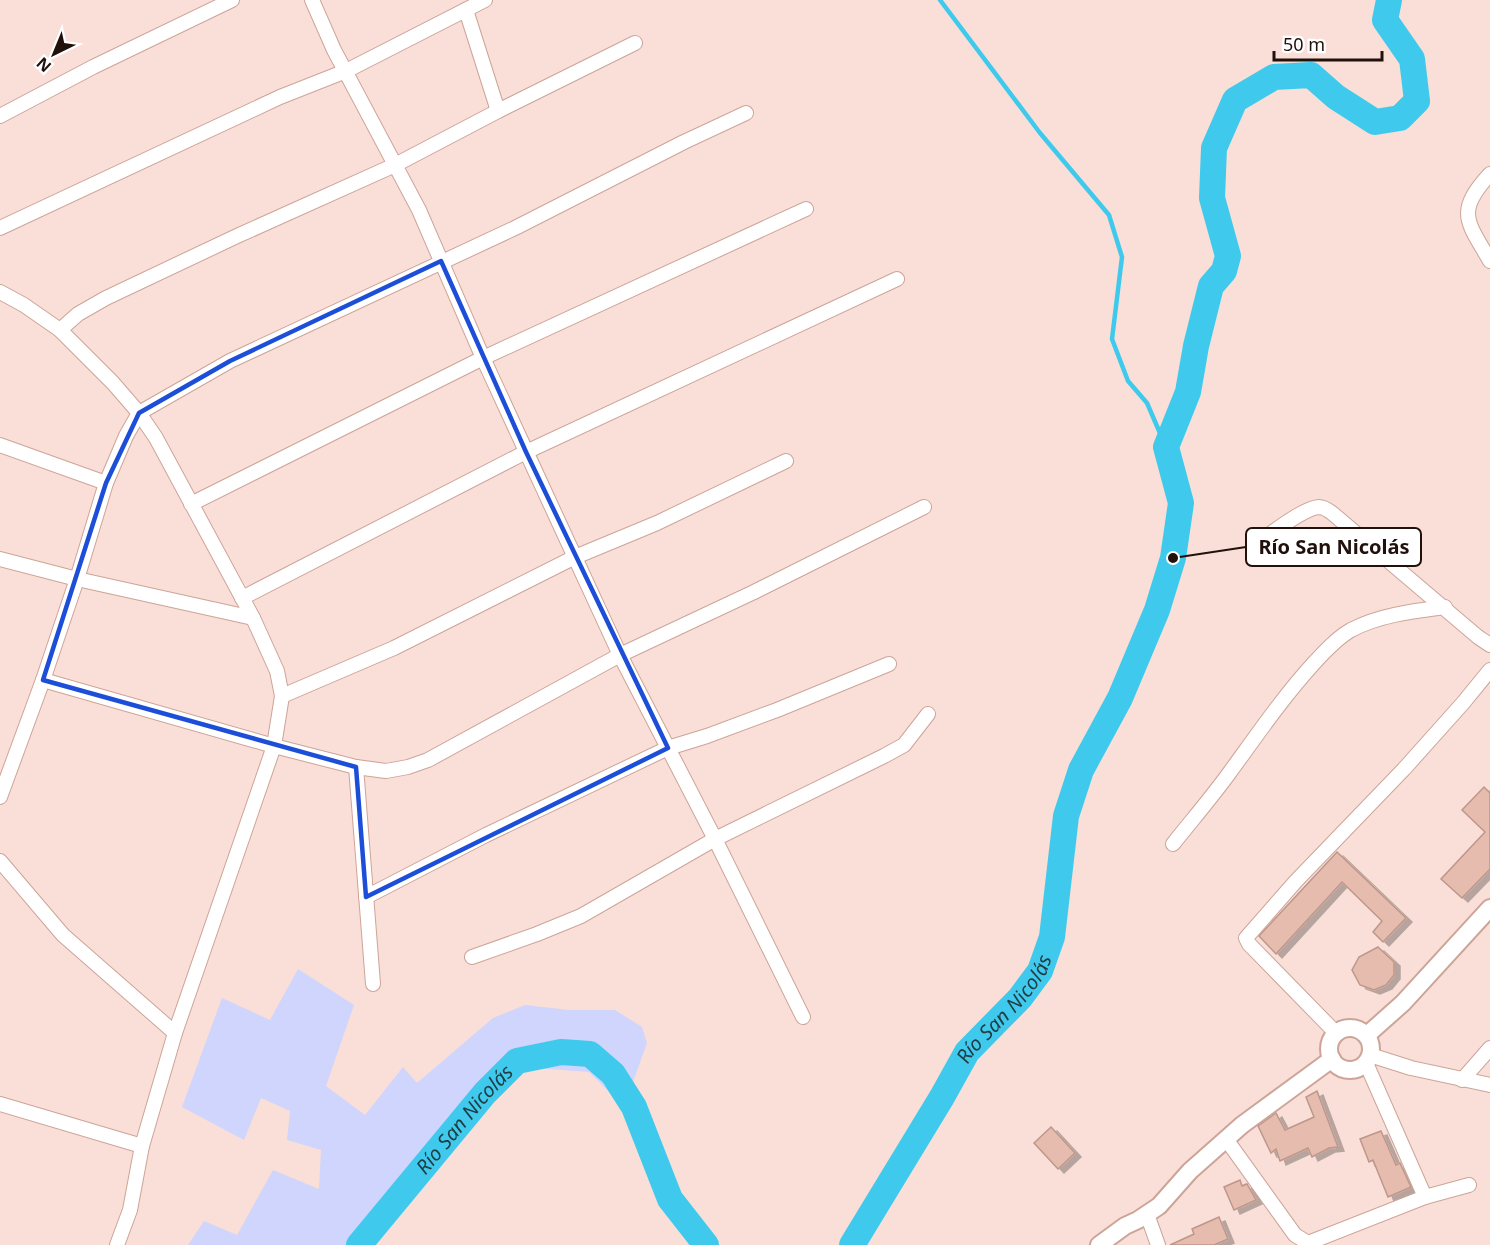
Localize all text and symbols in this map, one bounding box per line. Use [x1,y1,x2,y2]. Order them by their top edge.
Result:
north arrow [24,24,84,84]
scale bar [1274,24,1382,62]
text: 50 m [1283,32,1325,56]
text: N [32,52,56,77]
callout: Río San Nicolás [1246,528,1421,566]
text: Río San Nicolás [1258,533,1410,560]
water label: Río San Nicolás [950,951,1058,1068]
water label: Río San Nicolás [409,1058,519,1179]

